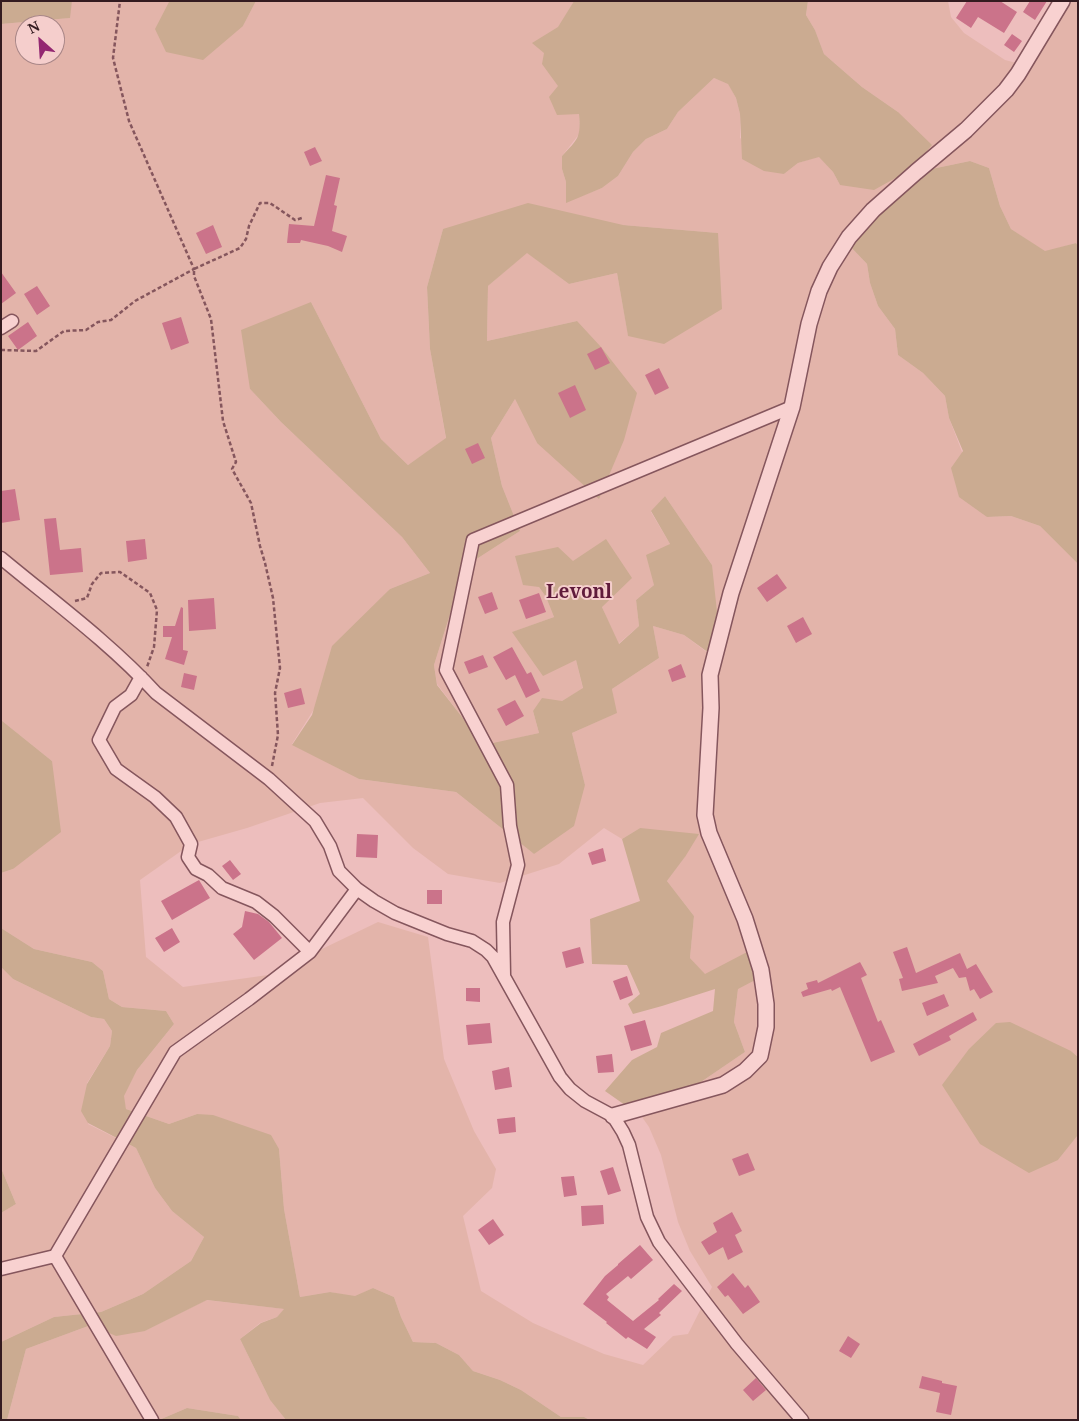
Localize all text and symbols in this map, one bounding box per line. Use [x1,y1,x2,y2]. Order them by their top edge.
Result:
north arrow [15,15,65,65]
text: N [25,16,43,38]
district label: Levonl [546,582,612,604]

